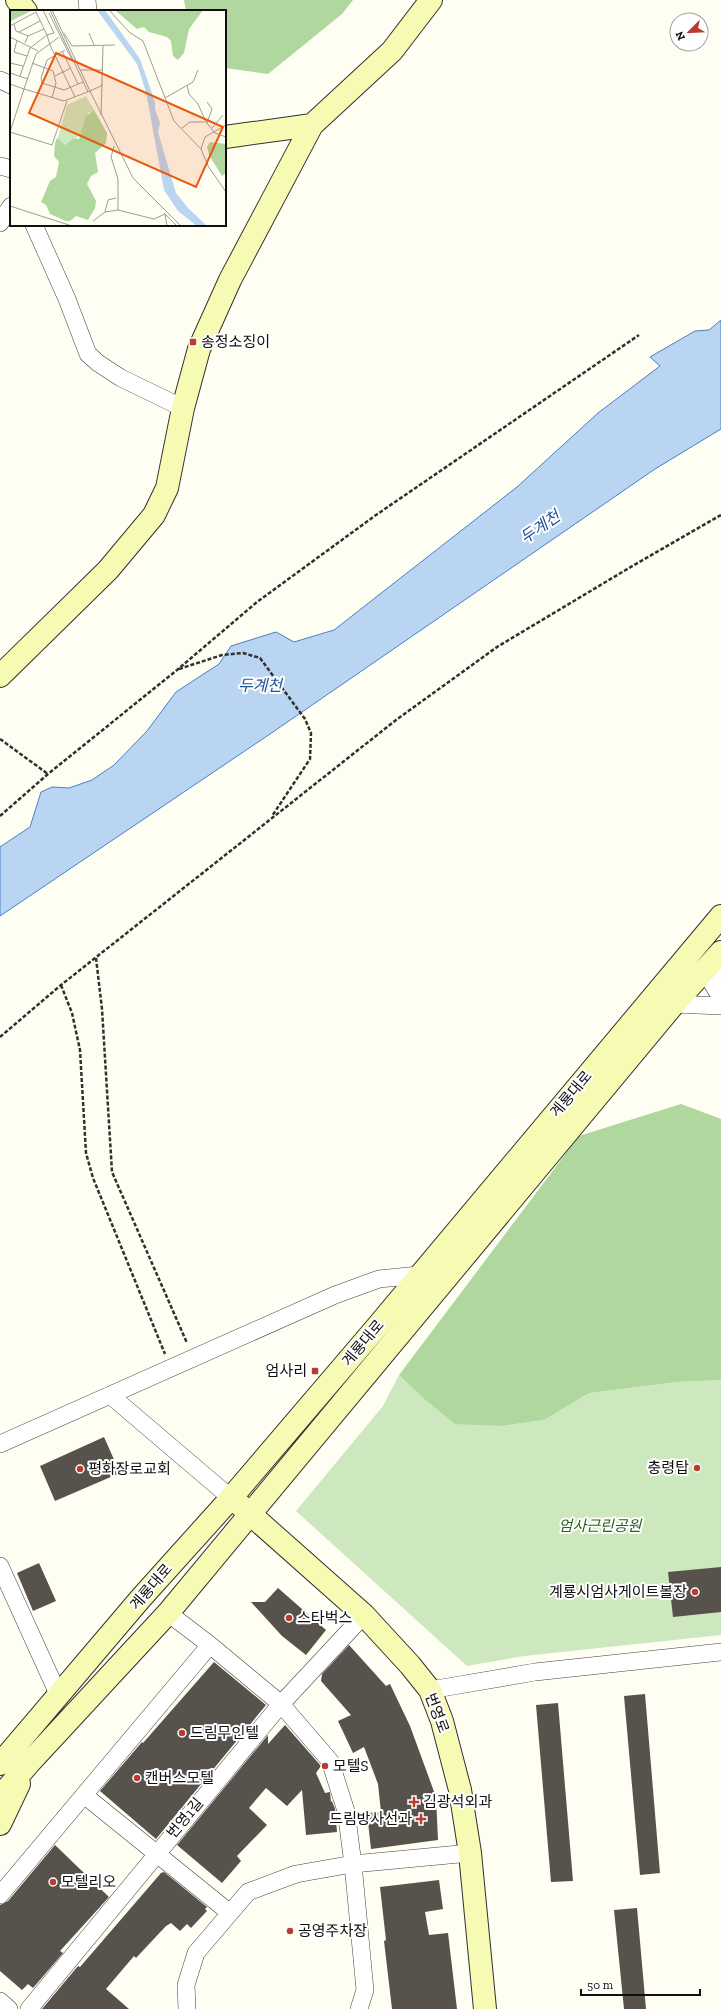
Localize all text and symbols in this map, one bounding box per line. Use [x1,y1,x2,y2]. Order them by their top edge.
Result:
inset map [10,10,226,226]
north arrow [669,12,709,52]
text: N [672,29,688,42]
place label: 송정소징이 [201,333,270,351]
marker: 송정소징이 [188,337,198,347]
water label: 두계천 [516,505,565,547]
water label: 두계천 [238,676,284,695]
street label: 계룡대로 [546,1067,596,1121]
street label: 계룡대로 [338,1316,388,1370]
place label: 엄사리 [266,1362,307,1380]
marker: 엄사리 [310,1366,320,1376]
place label: 충령탑 [648,1459,689,1477]
place label: 평화장로교회 [88,1460,171,1478]
marker: 충령탑 [692,1463,702,1473]
marker: 평화장로교회 [75,1464,85,1474]
park label: 엄사근린공원 [559,1517,643,1535]
street label: 계룡대로 [126,1560,176,1614]
place label: 계룡시엄사게이트볼장 [549,1583,687,1601]
marker: 계룡시엄사게이트볼장 [690,1587,700,1597]
place label: 스타벅스 [297,1609,352,1627]
marker: 스타벅스 [284,1613,294,1623]
street label: 번영로 [421,1690,453,1736]
place label: 드림무인텔 [190,1724,259,1742]
marker: 드림무인텔 [177,1728,187,1738]
place label: 모텔S [333,1757,369,1775]
marker: 모텔S [320,1761,330,1771]
place label: 캔버스모텔 [145,1769,214,1787]
marker: 캔버스모텔 [132,1773,142,1783]
place label: 김광석외과 [423,1793,492,1811]
street label: 번영1길 [163,1794,207,1842]
marker: 김광석외과 [408,1796,420,1808]
place label: 드림방사선과 [329,1810,412,1828]
marker: 드림방사선과 [415,1813,427,1825]
place label: 모텔리오 [61,1873,116,1891]
marker: 모텔리오 [48,1877,58,1887]
place label: 공영주차장 [298,1922,367,1940]
marker: 공영주차장 [285,1926,295,1936]
scale bar [581,1971,700,1997]
text: 50 m [587,1978,614,1992]

